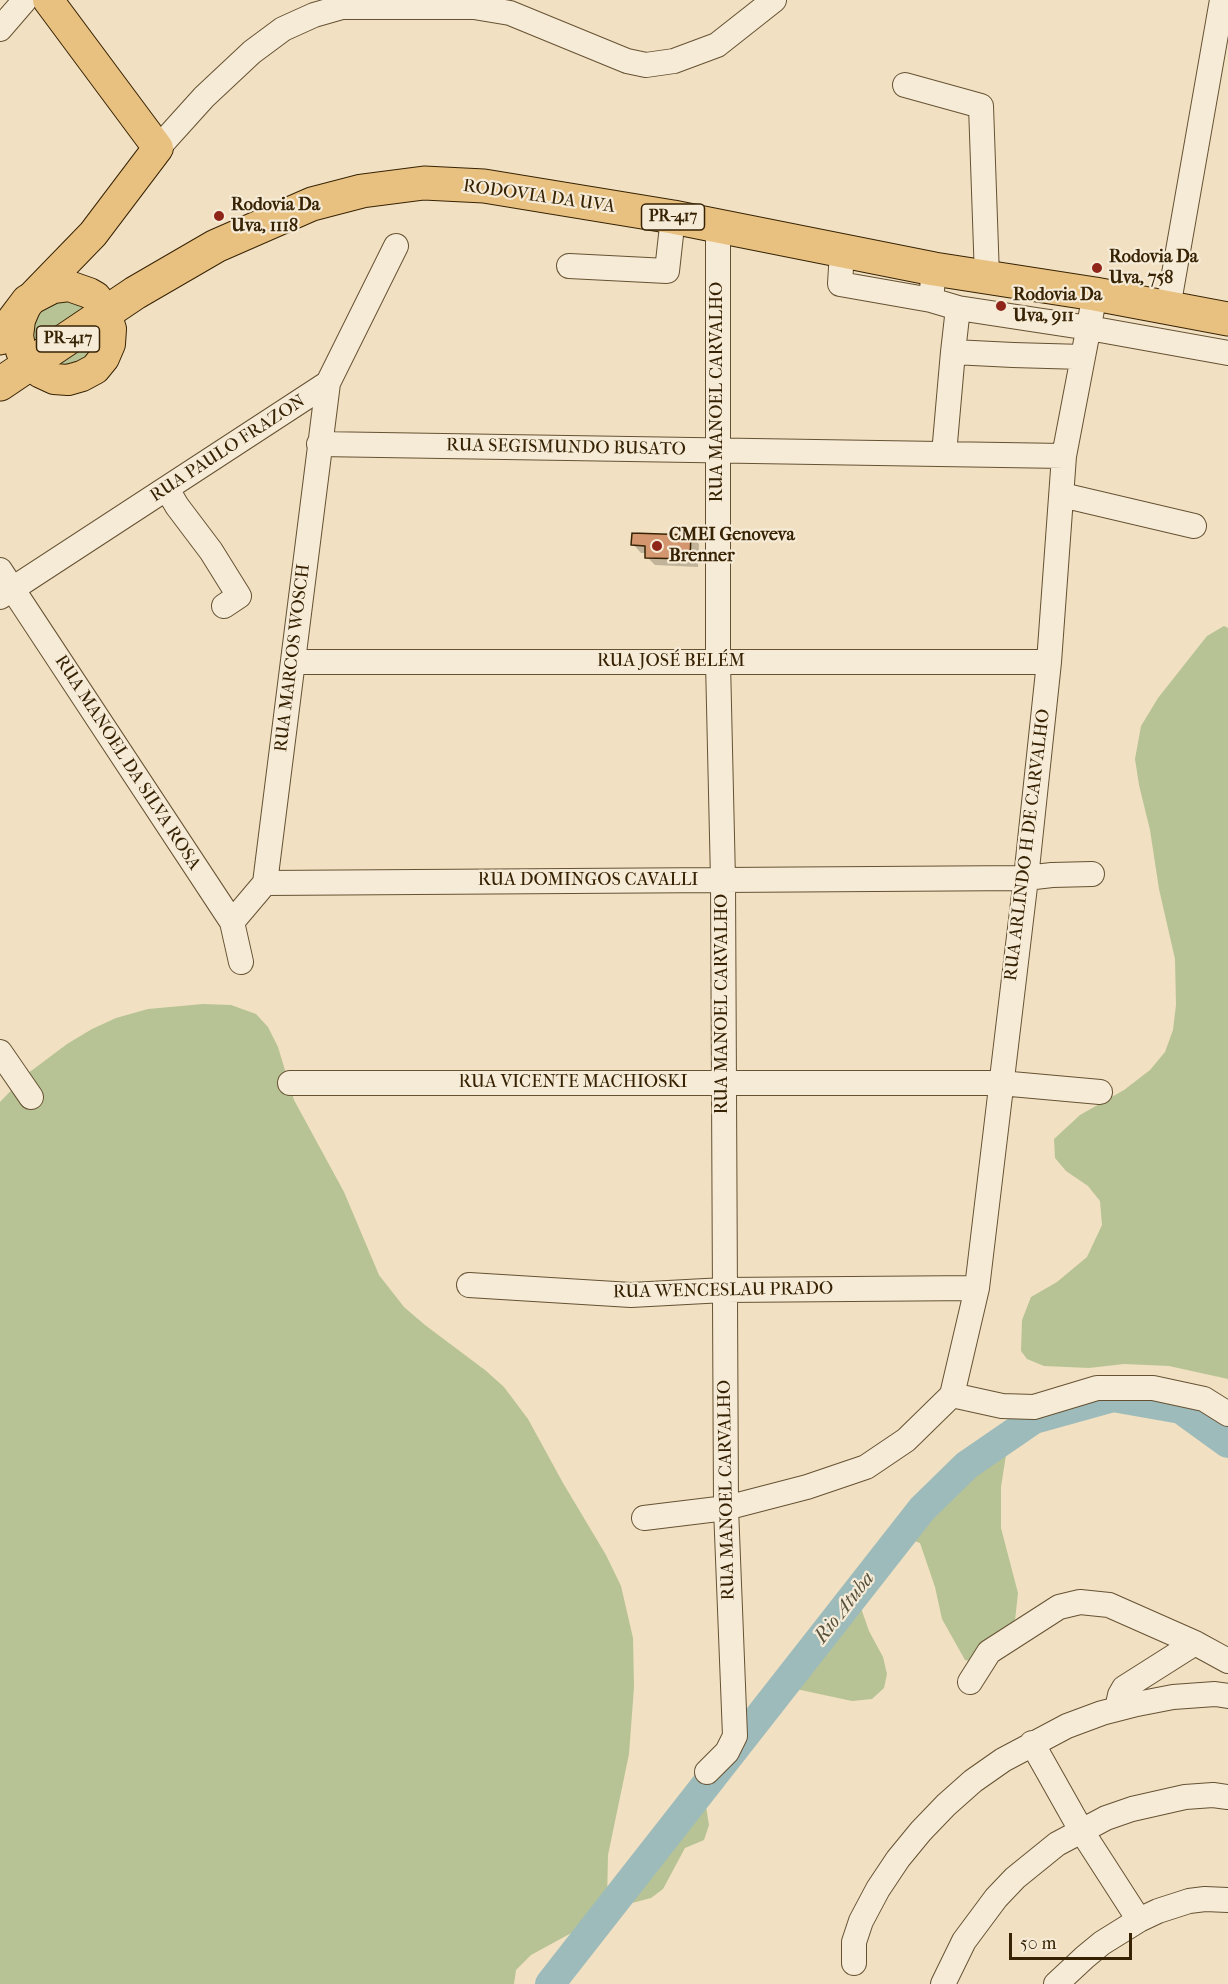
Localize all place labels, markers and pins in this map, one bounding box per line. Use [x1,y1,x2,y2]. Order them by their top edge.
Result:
place label: Rodovia Da Uva, 1118 [231,195,320,238]
marker: Rodovia Da Uva, 1118 [212,209,226,223]
place label: Rodovia Da Uva, 758 [1109,247,1198,290]
marker: Rodovia Da Uva, 758 [1090,261,1104,275]
place label: Rodovia Da Uva, 911 [1013,285,1102,328]
marker: Rodovia Da Uva, 911 [994,299,1008,313]
place label: CMEI Genoveva Brenner [669,525,795,568]
marker: CMEI Genoveva Brenner [650,539,664,553]

